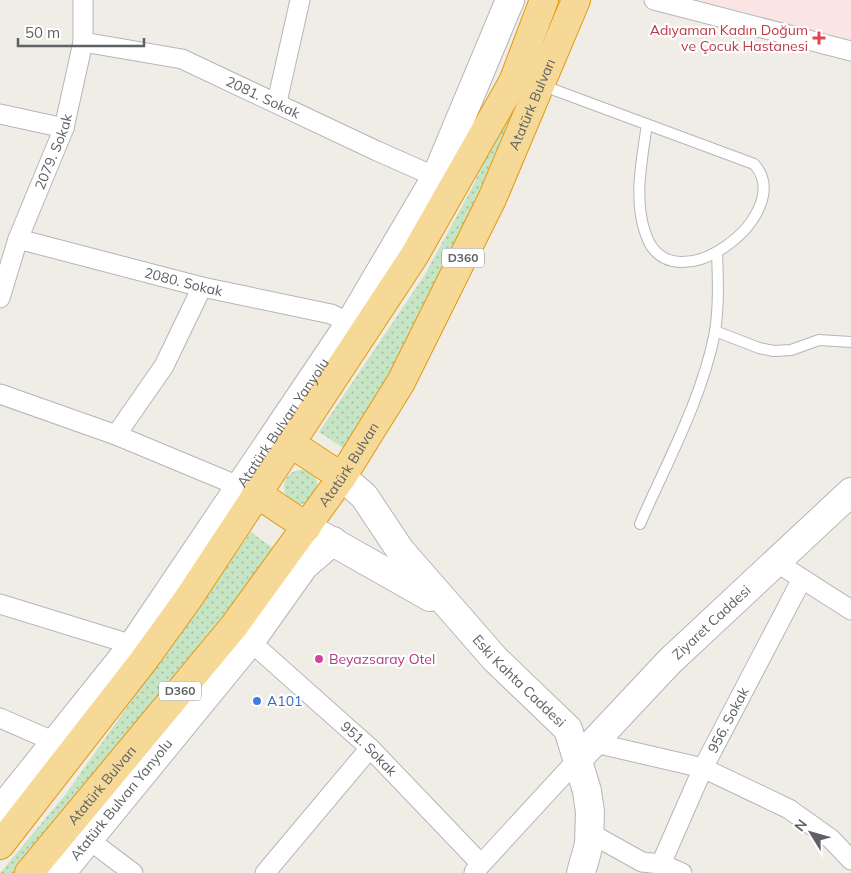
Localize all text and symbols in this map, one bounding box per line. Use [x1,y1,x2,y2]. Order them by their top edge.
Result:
scale bar [18,15,144,47]
place label: Adıyaman Kadın Doğum ve Çocuk Hastanesi [650,21,808,55]
text: 50 m [25,23,60,42]
marker: Adıyaman Kadın Doğum ve Çocuk Hastanesi [812,31,826,45]
street label: Atatürk Bulvarı [505,56,559,153]
street label: 2081. Sokak [223,72,304,123]
street label: 2079. Sokak [30,111,76,192]
road number: D360 [442,248,484,268]
street label: 2080. Sokak [142,263,225,300]
street label: Atatürk Bulvarı Yanyolu [233,355,333,491]
street label: Atatürk Bulvarı [314,419,383,510]
street label: Ziyaret Caddesi [668,581,754,663]
street label: Eski Kahta Caddesi [469,631,569,731]
place label: Beyazsaray Otel [329,650,435,668]
marker: Beyazsaray Otel [313,653,325,665]
road number: D360 [159,681,201,700]
street label: 956. Sokak [704,683,753,756]
place label: A101 [267,692,303,710]
marker: A101 [251,695,263,707]
street label: 951. Sokak [337,717,402,780]
street label: Atatürk Bulvarı Yanyolu [66,735,176,864]
street label: Atatürk Bulvarı [64,742,140,829]
north arrow [786,808,836,858]
text: N [790,816,811,835]

